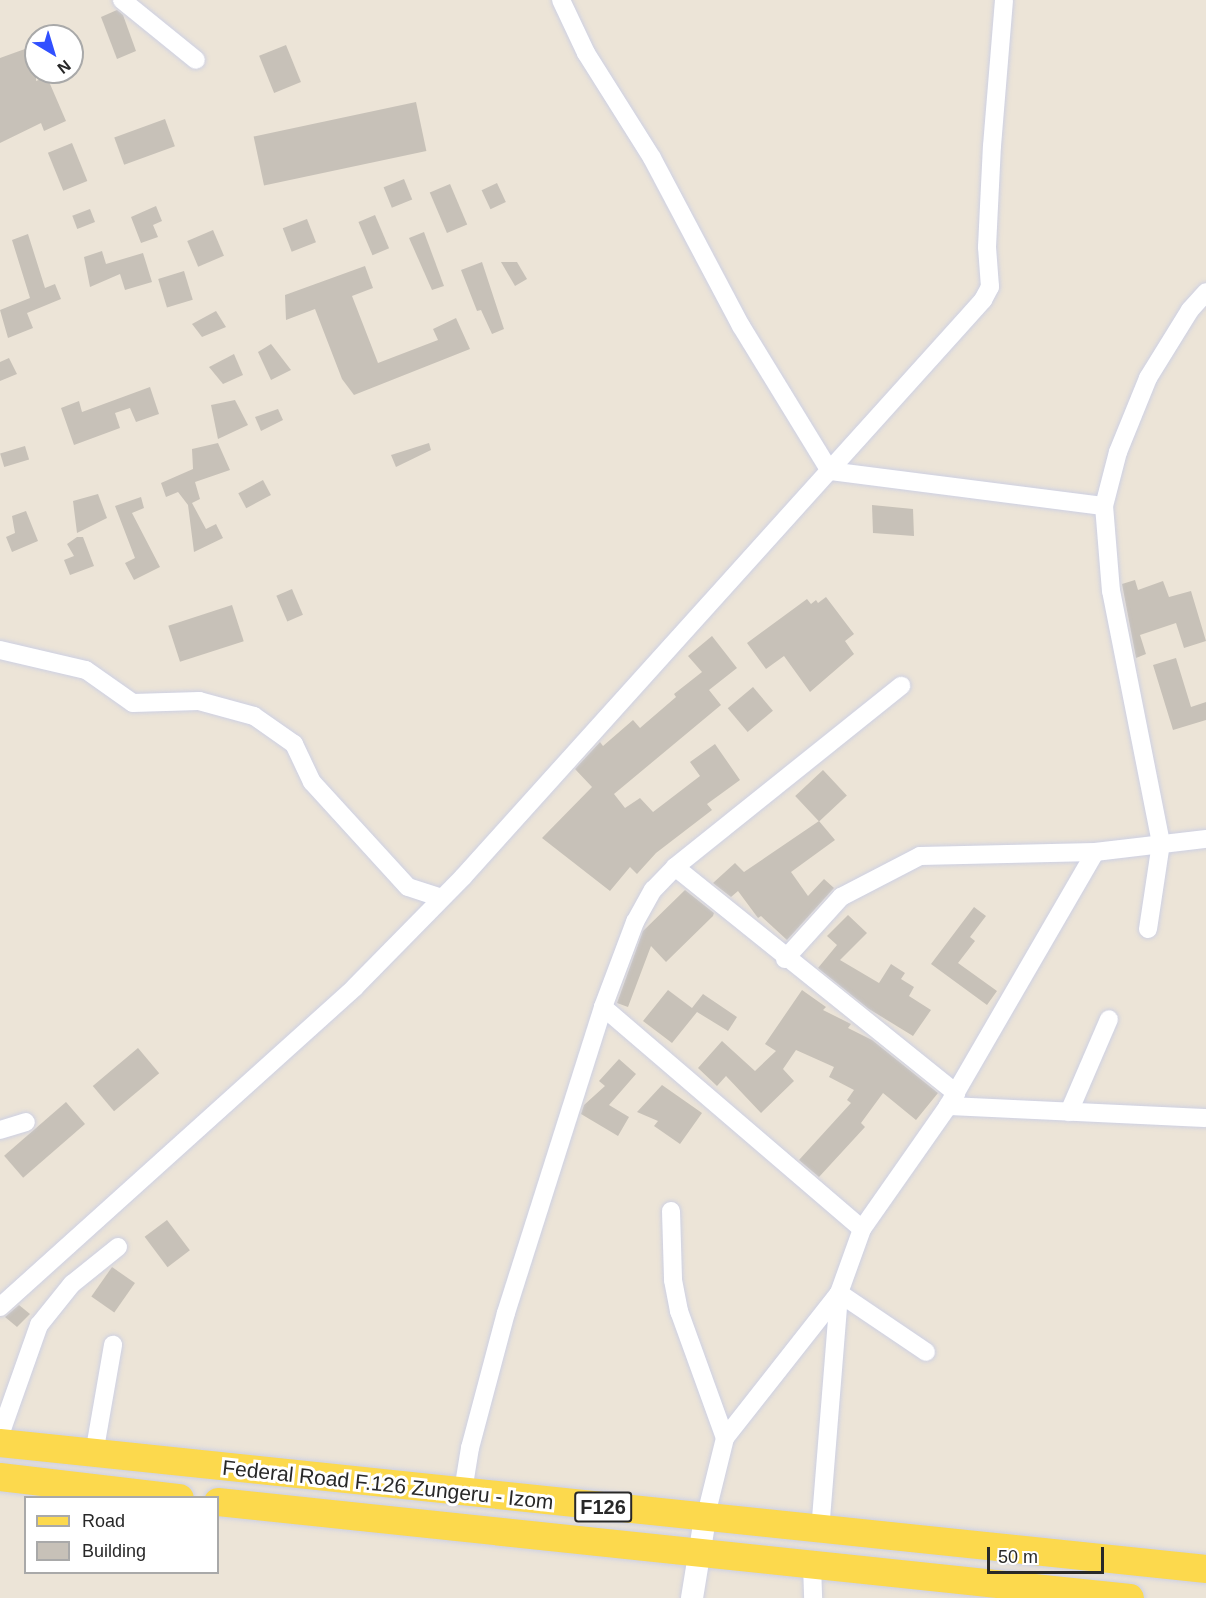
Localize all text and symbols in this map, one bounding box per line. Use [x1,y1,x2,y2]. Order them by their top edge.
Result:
north arrow [24,24,84,84]
text: N [54,57,74,77]
street label: Federal Road F.126 Zungeru - Izom [221,1455,555,1515]
road number: F126 [573,1490,633,1524]
legend [24,1496,219,1574]
text: Road [82,1511,125,1531]
scale bar [990,1535,1107,1573]
text: Building [82,1541,146,1561]
text: 50 m [998,1547,1038,1567]

